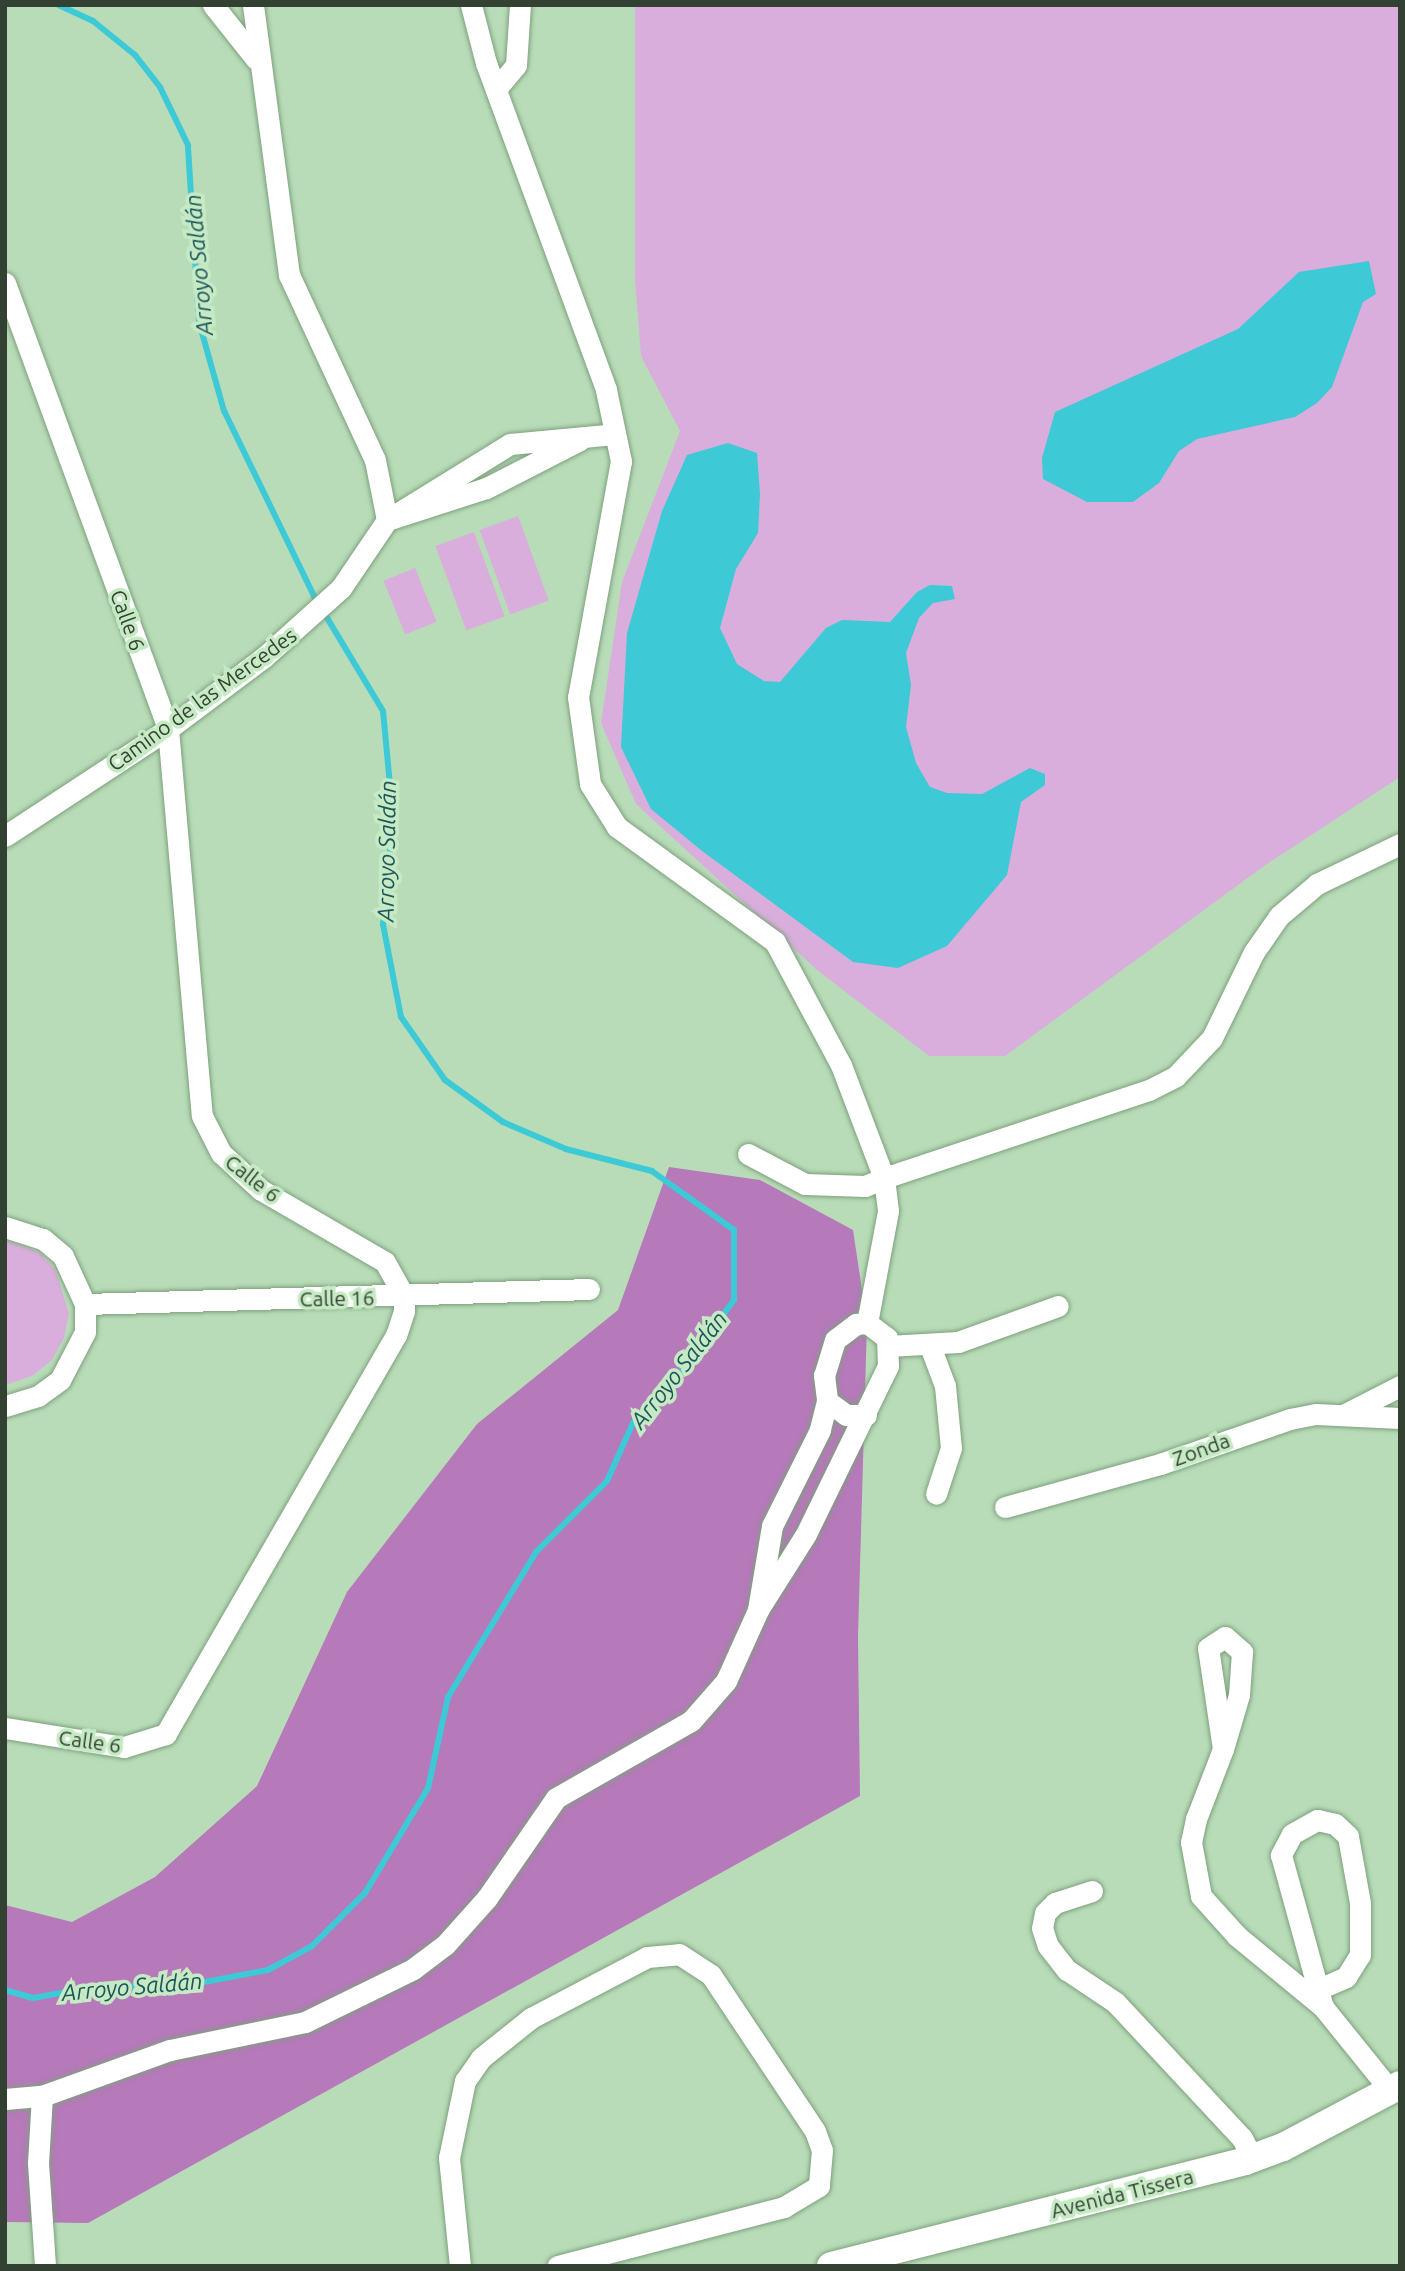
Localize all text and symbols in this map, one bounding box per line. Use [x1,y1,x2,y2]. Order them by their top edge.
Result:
water label: Arroyo Saldán [179,193,219,337]
street label: Calle 6 [105,586,151,654]
street label: Camino de las Mercedes [103,622,301,776]
water label: Arroyo Saldán [372,780,402,922]
street label: Calle 6 [220,1149,286,1207]
street label: Calle 16 [299,1285,375,1311]
water label: Arroyo Saldán [625,1306,733,1434]
street label: Zonda [1169,1427,1233,1471]
street label: Calle 6 [57,1724,123,1758]
water label: Arroyo Saldán [60,1967,204,2007]
street label: Avenida Tissera [1048,2163,1196,2223]

